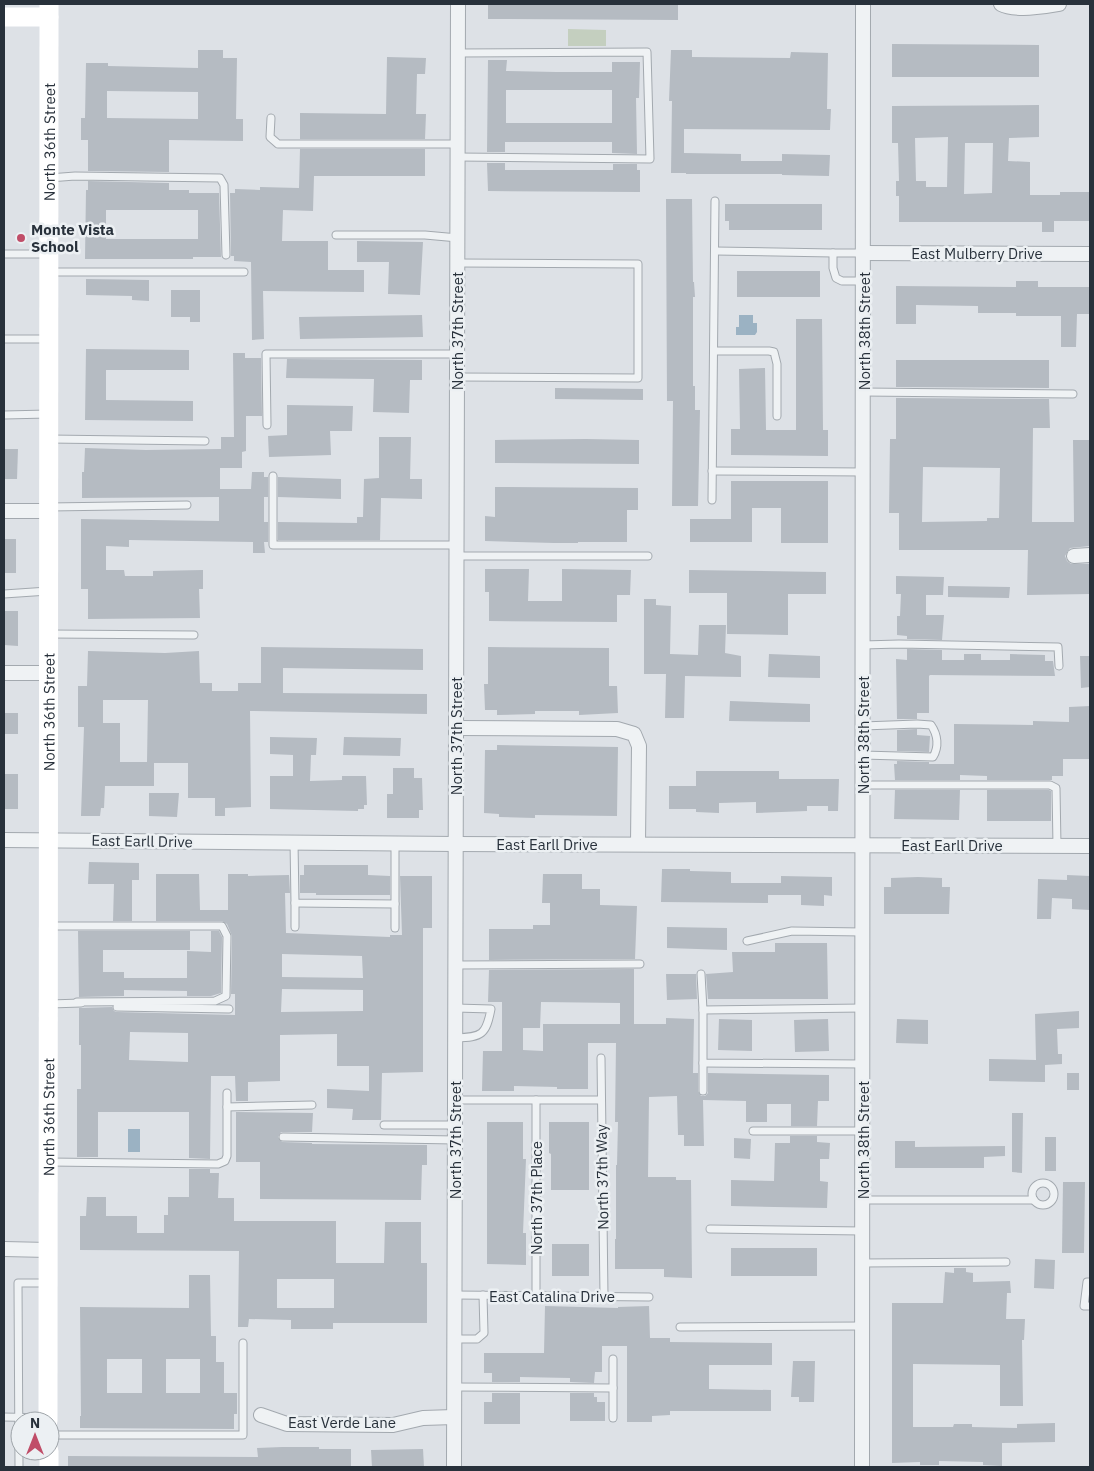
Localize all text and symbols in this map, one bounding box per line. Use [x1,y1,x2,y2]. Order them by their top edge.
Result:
street label: North 36th Street [39,83,58,201]
place label: Monte Vista School [31,220,115,256]
marker: Monte Vista School [15,232,27,244]
street label: East Mulberry Drive [911,244,1043,263]
street label: North 37th Street [448,272,467,390]
street label: North 38th Street [855,272,874,390]
street label: North 36th Street [39,653,58,771]
street label: North 38th Street [854,676,873,794]
street label: North 37th Street [447,677,466,795]
street label: East Earll Drive [91,831,193,851]
street label: East Earll Drive [496,835,598,854]
street label: East Earll Drive [901,836,1003,855]
street label: North 36th Street [39,1058,58,1176]
street label: North 37th Street [446,1081,465,1199]
street label: North 38th Street [854,1081,873,1199]
street label: North 37th Way [592,1123,612,1230]
street label: North 37th Place [527,1141,546,1255]
street label: East Catalina Drive [489,1287,615,1306]
north arrow [10,1411,60,1461]
street label: East Verde Lane [288,1413,396,1432]
text: N [30,1414,40,1432]

